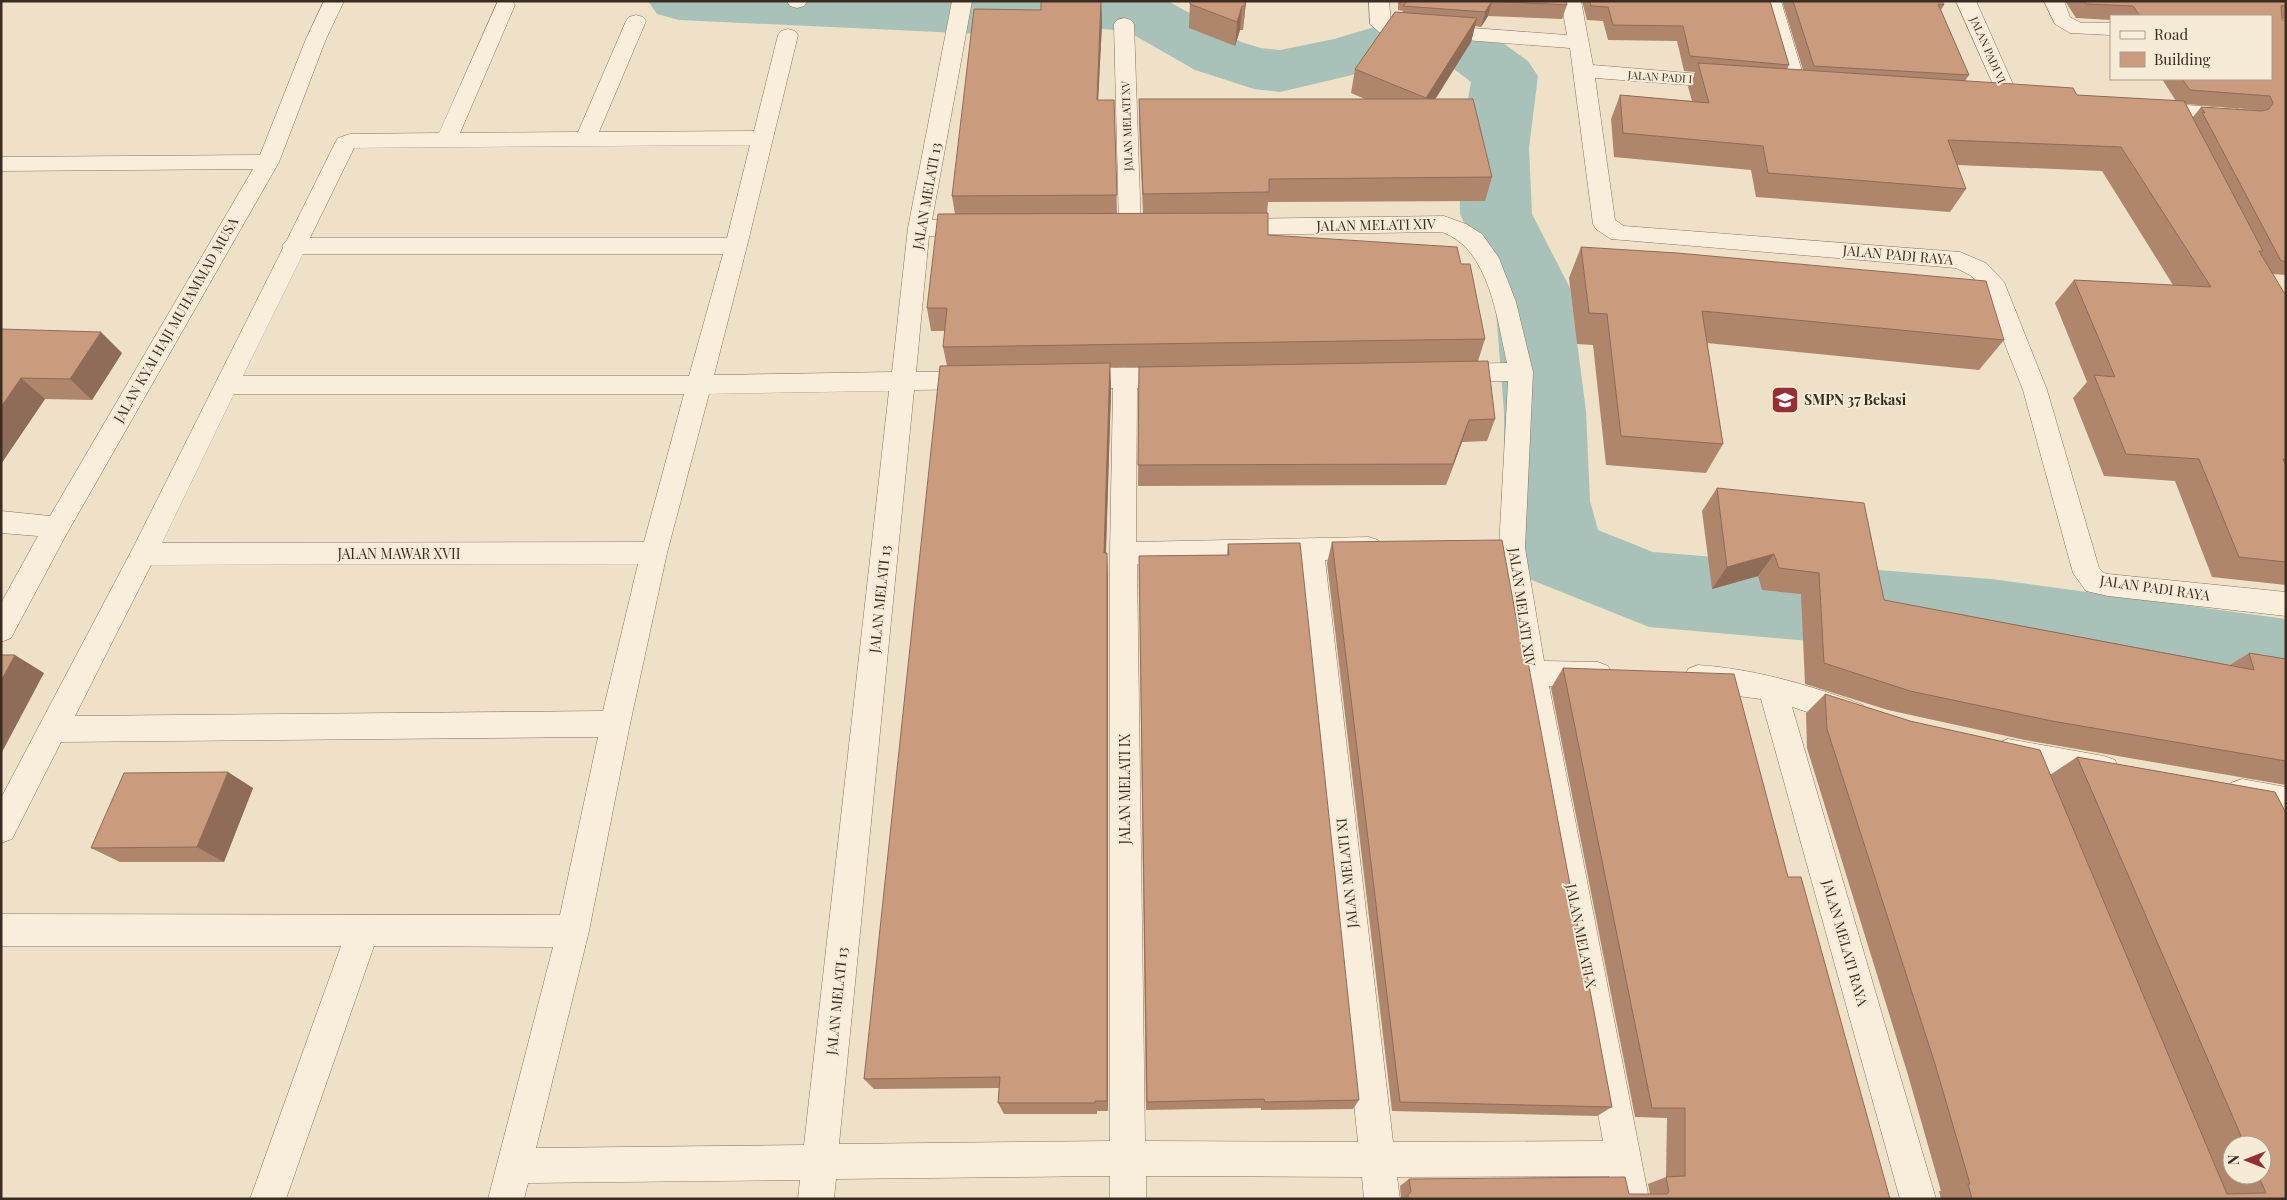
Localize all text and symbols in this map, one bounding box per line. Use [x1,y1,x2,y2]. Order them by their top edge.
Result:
street label: JALAN PADI VI [1967,13,2010,86]
legend [2110,15,2272,80]
text: Road [2154,24,2188,44]
text: Building [2154,49,2211,69]
street label: JALAN PADI I [1626,67,1693,86]
street label: JALAN MELATI XV [1117,81,1136,172]
street label: JALAN MELATI 13 [908,141,945,252]
street label: JALAN KYAI HAJI MUHAMMAD MUSA [108,213,242,427]
street label: JALAN MELATI XIV [1315,214,1436,235]
street label: JALAN PADI RAYA [1841,240,1954,269]
school or university icon: SMPN 37 Bekasi [1770,385,1800,415]
place label: SMPN 37 Bekasi [1804,390,1907,409]
street label: JALAN MAWAR XVII [336,544,461,563]
street label: JALAN MELATI 13 [864,544,895,655]
street label: JALAN MELATI XIV [1505,546,1540,668]
street label: JALAN PADI RAYA [2098,570,2212,605]
street label: JALAN MELATI IX [1115,734,1134,845]
street label: JALAN MELATI XI [1331,817,1362,930]
street label: JALAN MELATI RAYA [1818,876,1873,1008]
street label: JALAN MELATI X [1562,881,1601,990]
street label: JALAN MELATI 13 [821,946,852,1057]
north arrow [2222,1135,2272,1185]
text: N [2224,1155,2243,1165]

